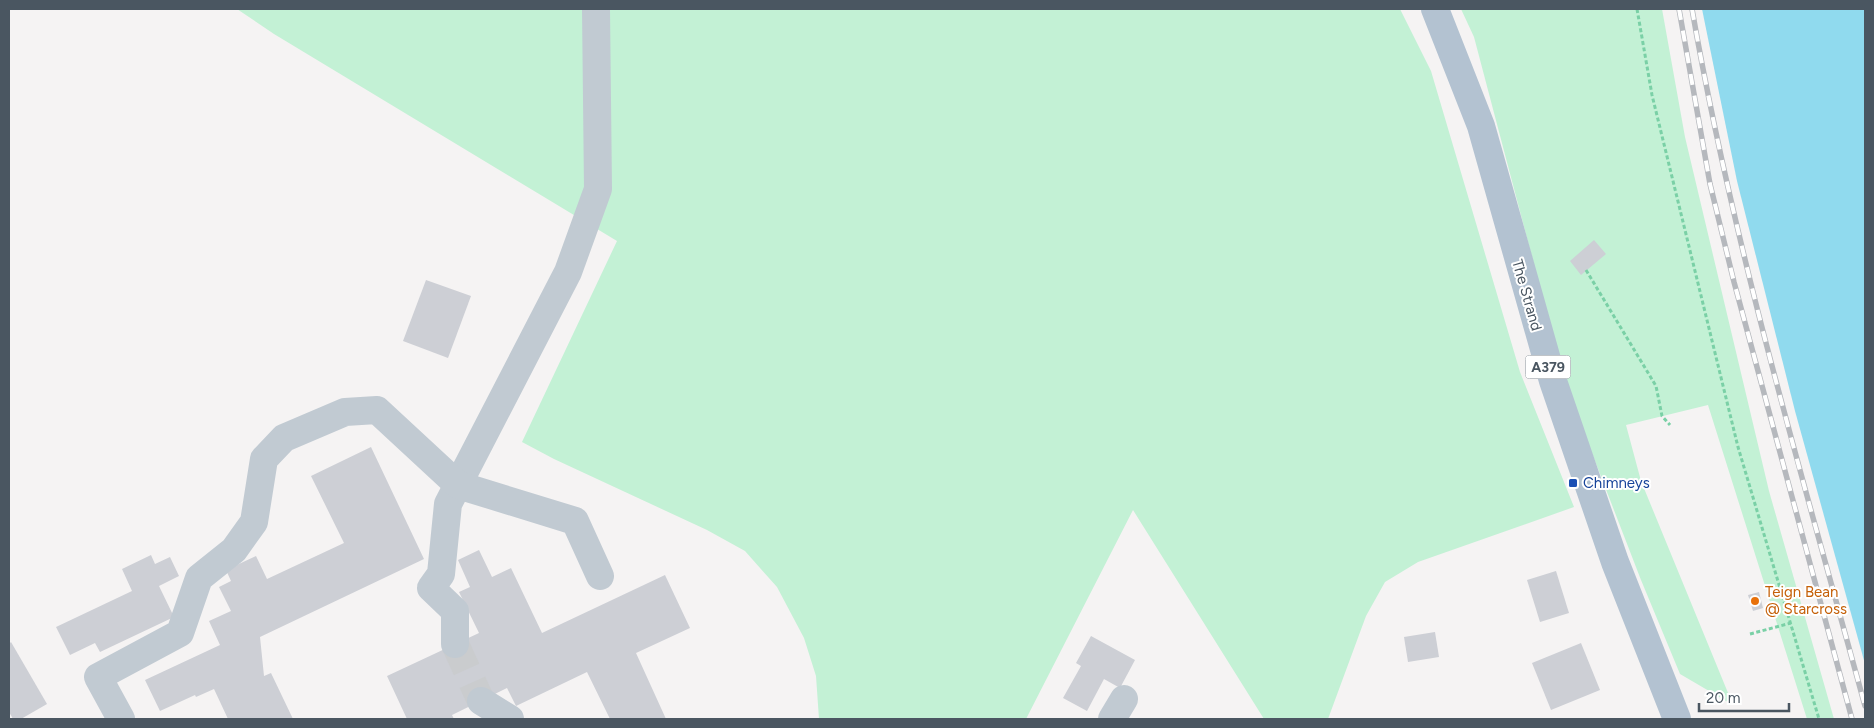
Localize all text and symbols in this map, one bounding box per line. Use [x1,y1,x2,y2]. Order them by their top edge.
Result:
street label: The Strand [1508,257,1546,333]
road number: A379 [1526,356,1570,378]
place label: Chimneys [1583,474,1650,492]
marker: Chimneys [1567,477,1579,489]
place label: Teign Bean @ Starcross [1765,583,1847,618]
marker: Teign Bean @ Starcross [1749,595,1761,607]
scale bar [1699,680,1789,712]
text: 20 m [1706,689,1740,707]

